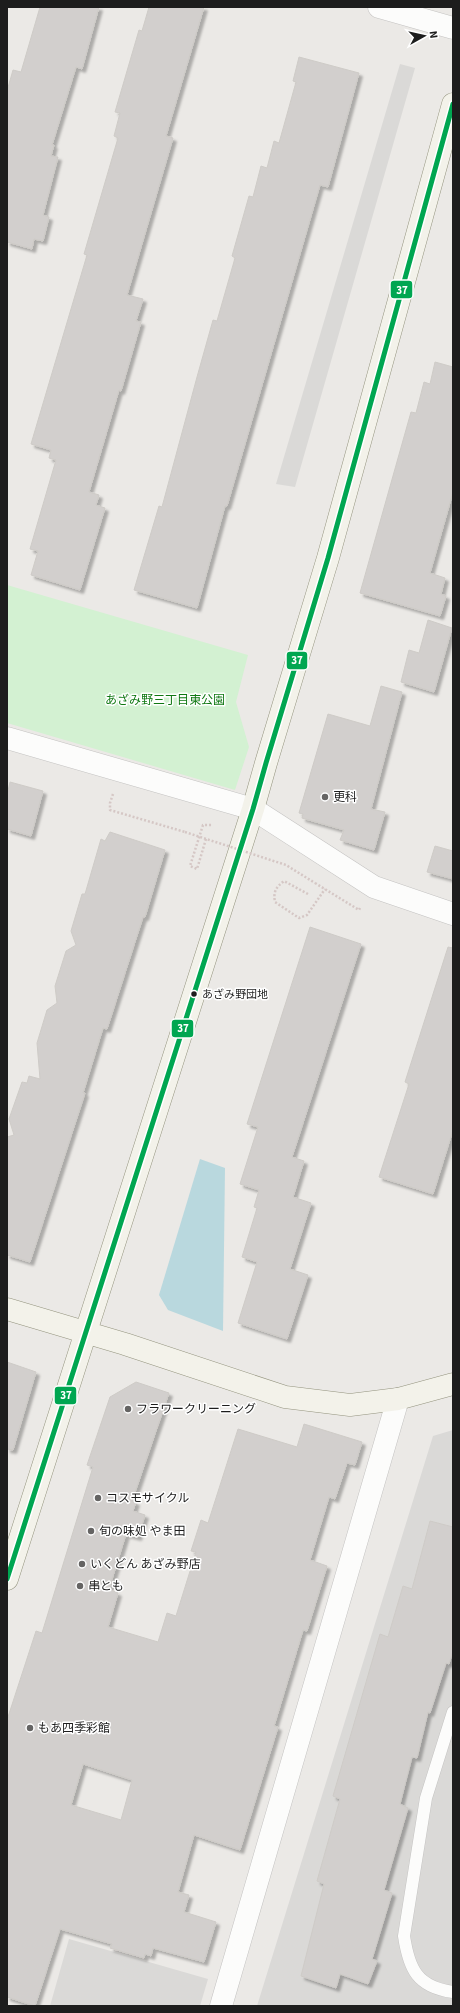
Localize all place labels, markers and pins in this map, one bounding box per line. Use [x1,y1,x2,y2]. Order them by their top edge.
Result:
place label: 更科 [333,789,357,806]
marker: 更科 [320,792,330,802]
place label: あざみ野団地 [202,987,268,1002]
marker: あざみ野団地 [189,989,199,999]
place label: フラワークリーニング [136,1401,256,1418]
marker: フラワークリーニング [123,1404,133,1414]
place label: コスモサイクル [106,1490,189,1507]
marker: コスモサイクル [93,1493,103,1503]
place label: 旬の味処 やま田 [99,1523,185,1540]
marker: 旬の味処 やま田 [86,1526,96,1536]
place label: いくどん あざみ野店 [90,1556,200,1573]
marker: いくどん あざみ野店 [77,1559,87,1569]
place label: 串とも [88,1578,124,1595]
marker: 串とも [75,1581,85,1591]
place label: もあ四季彩館 [38,1720,110,1737]
marker: もあ四季彩館 [25,1723,35,1733]

